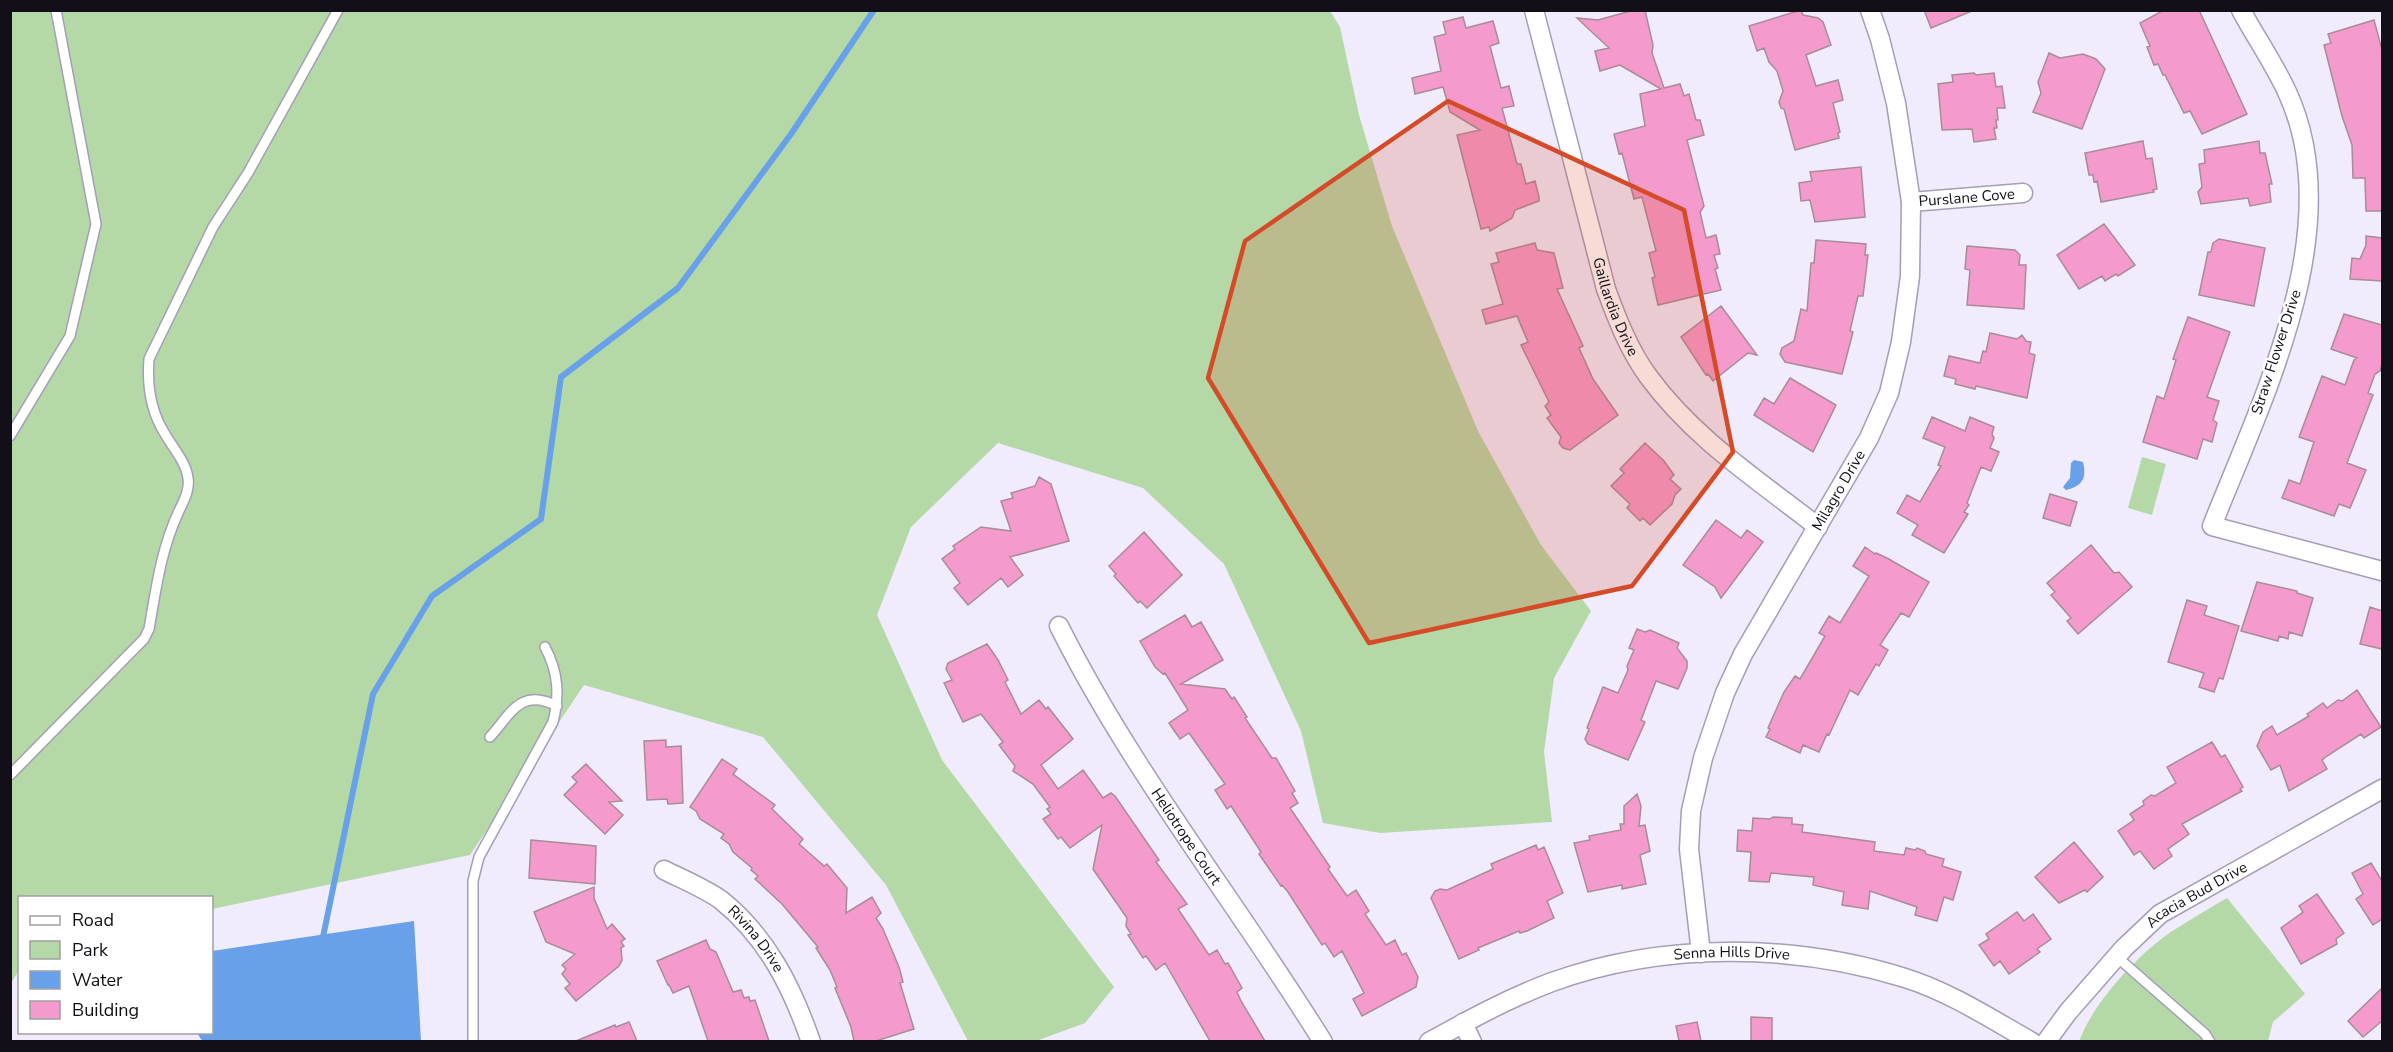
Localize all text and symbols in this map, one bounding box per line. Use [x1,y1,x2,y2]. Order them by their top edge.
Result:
street label: Purslane Cove [1918,184,2016,211]
street label: Gaillardia Drive [1588,255,1643,360]
street label: Straw Flower Drive [2246,287,2306,417]
street label: Milagro Drive [1807,446,1870,535]
street label: Heliotrope Court [1147,784,1226,889]
street label: Acacia Bud Drive [2141,857,2251,932]
legend [18,896,213,1034]
street label: Rivina Drive [724,901,789,976]
text: Road [72,908,114,932]
text: Park [72,938,109,962]
street label: Senna Hills Drive [1673,942,1791,965]
text: Water [72,968,123,992]
text: Building [72,998,139,1022]

